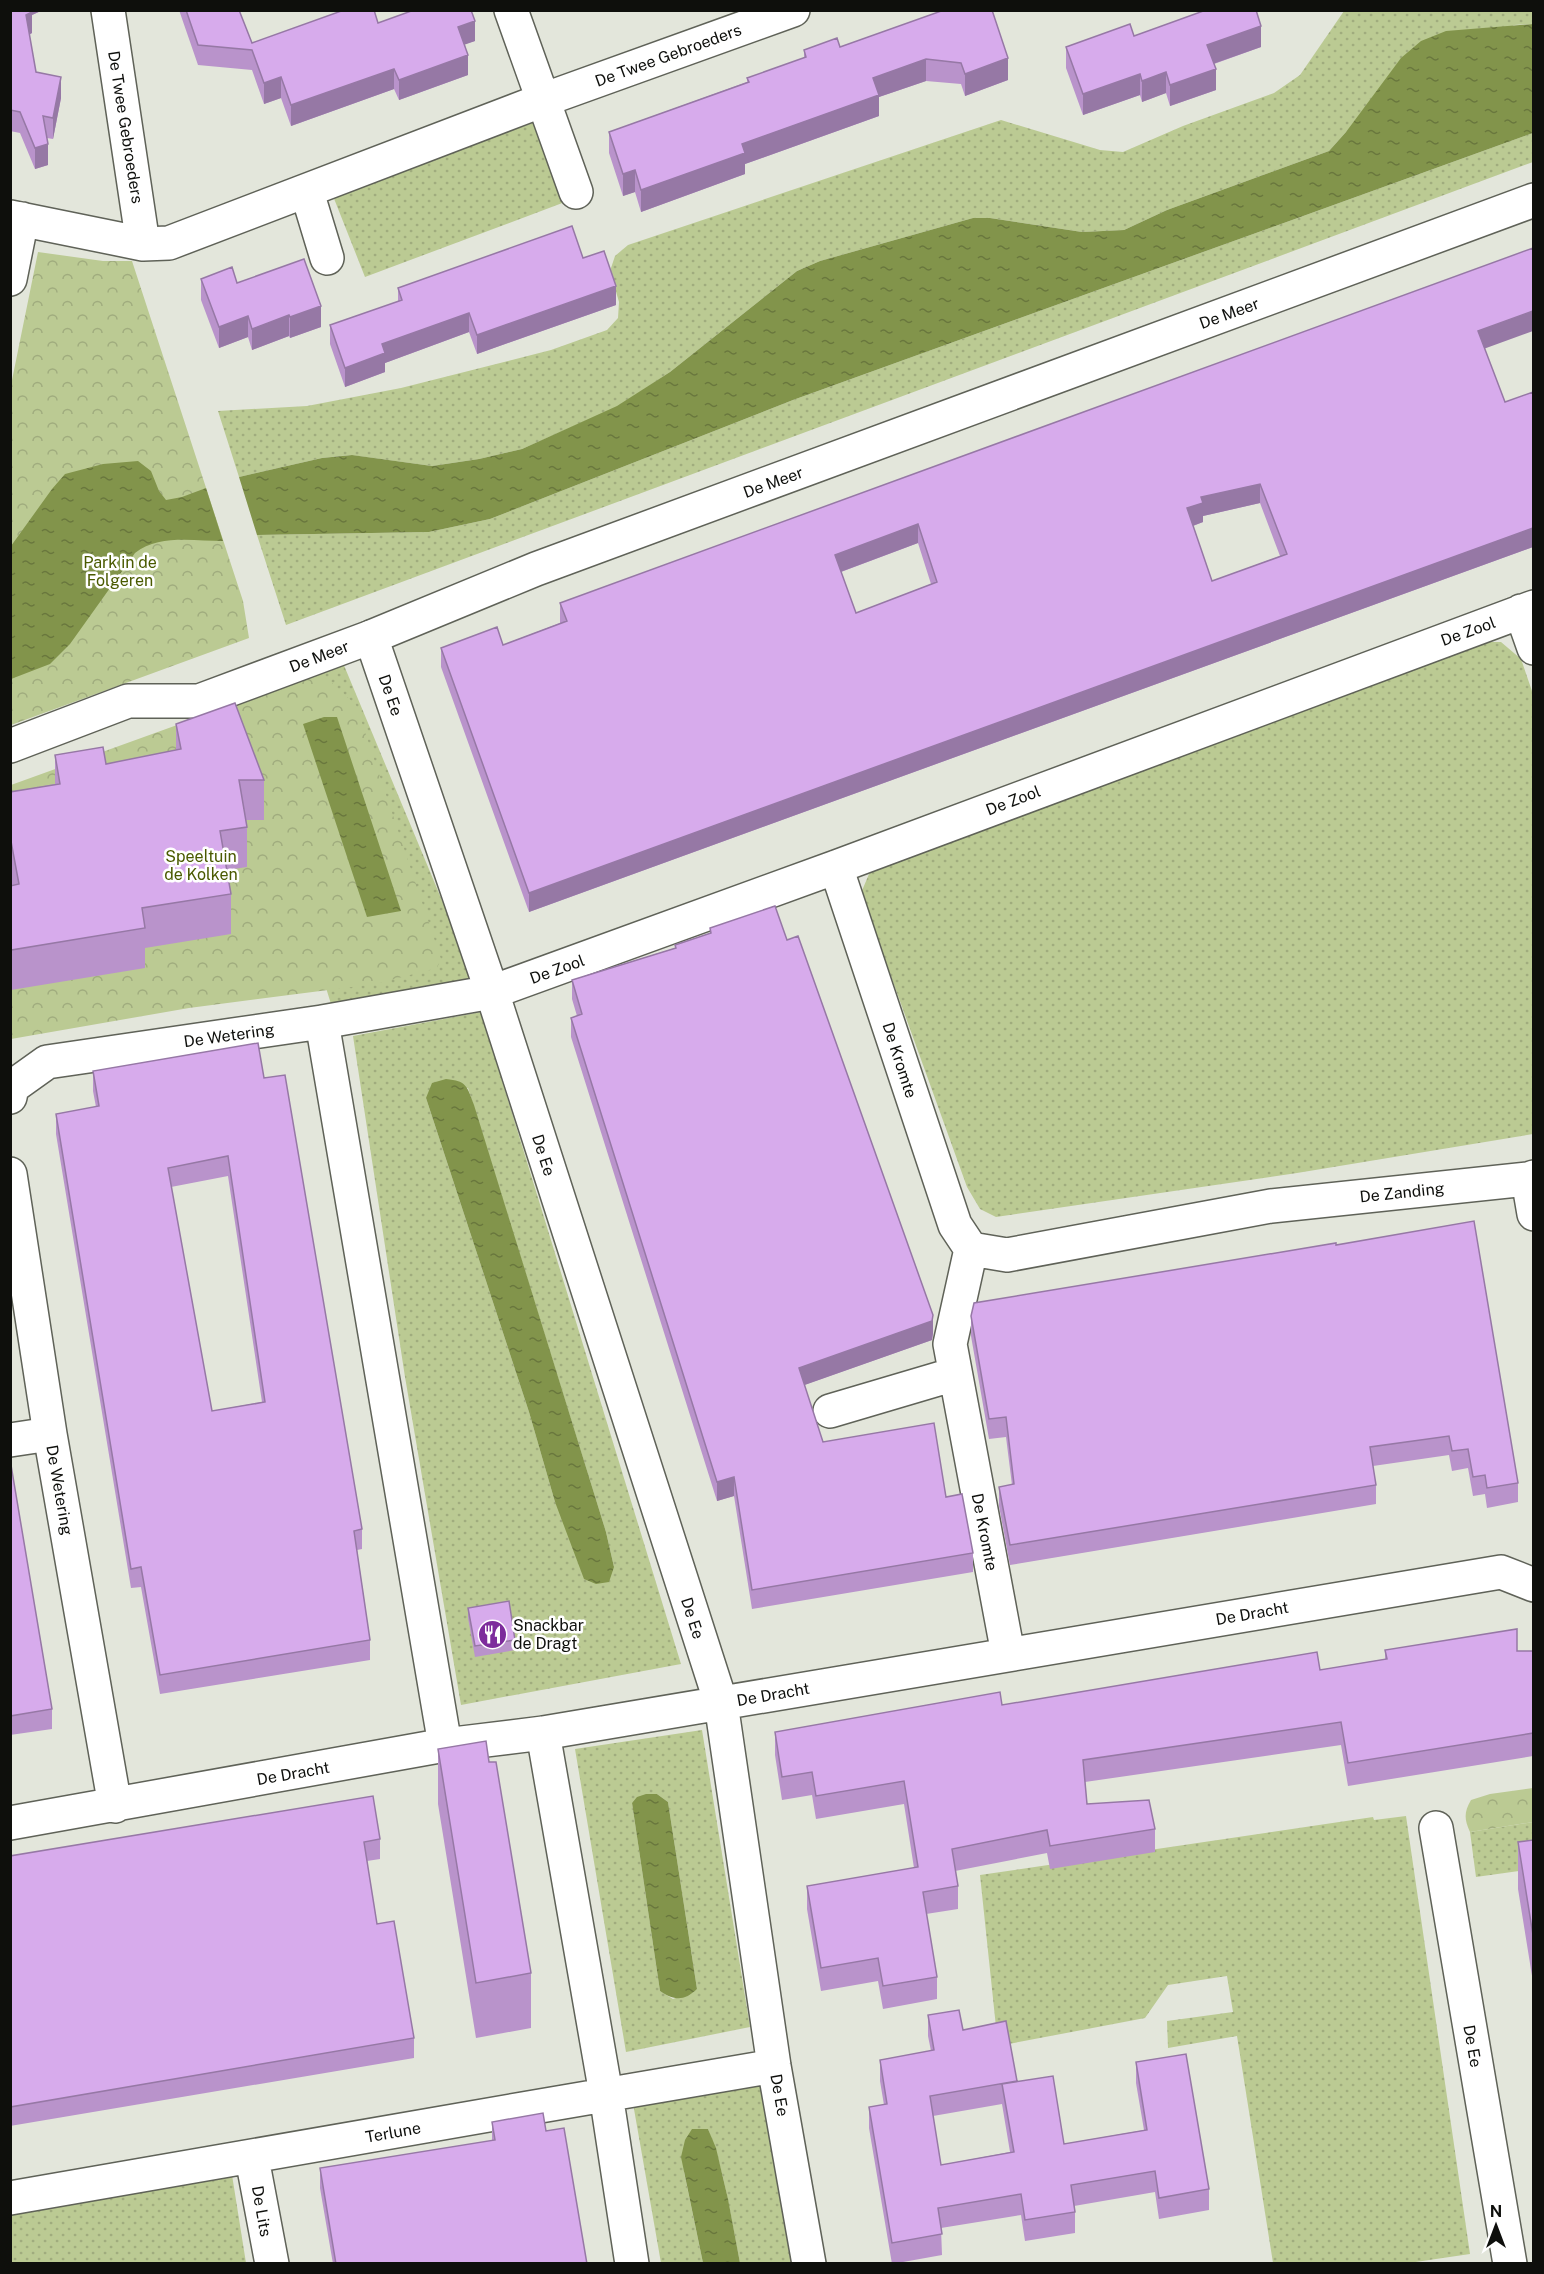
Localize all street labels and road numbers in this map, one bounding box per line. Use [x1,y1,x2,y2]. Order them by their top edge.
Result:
street label: De Twee Gebroeders [592,20,744,91]
street label: De Twee Gebroeders [104,49,147,205]
street label: De Meer [1197,294,1262,333]
street label: De Meer [741,463,806,502]
street label: De Zool [1438,613,1498,650]
street label: De Meer [287,636,352,677]
street label: De Ee [375,672,406,719]
street label: De Zool [983,781,1043,820]
street label: De Zool [527,951,587,988]
street label: De Wetering [182,1020,276,1051]
street label: De Kromte [878,1020,921,1100]
street label: De Ee [528,1132,559,1178]
street label: De Zanding [1359,1179,1445,1206]
street label: De Wetering [42,1443,77,1537]
street label: De Kromte [968,1492,1001,1572]
street label: De Ee [677,1595,708,1641]
street label: De Dracht [1214,1598,1290,1629]
street label: De Dracht [735,1679,811,1710]
street label: De Dracht [255,1758,331,1789]
street label: De Ee [1459,2023,1486,2069]
street label: De Ee [766,2072,793,2118]
street label: Terlune [364,2118,422,2147]
street label: De Lits [248,2184,275,2238]

